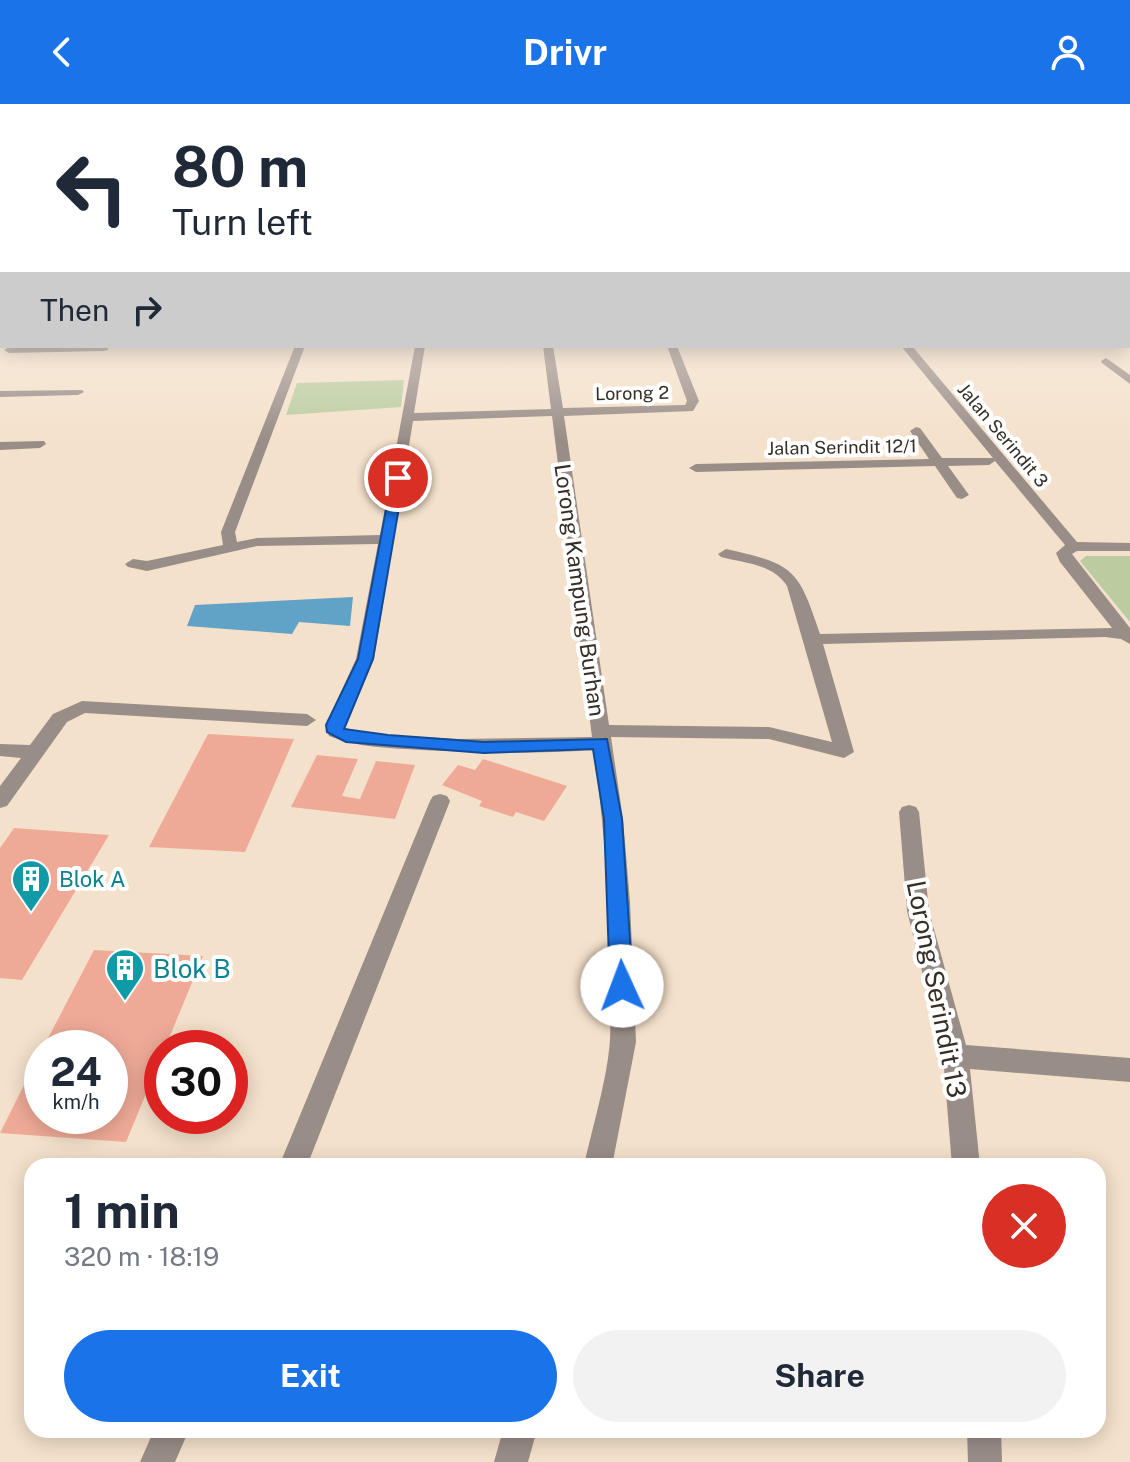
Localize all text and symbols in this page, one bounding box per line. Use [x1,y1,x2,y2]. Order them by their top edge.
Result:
icon: back [40,30,84,74]
icon: person [1046,30,1090,74]
text: Drivr [523,31,607,73]
text: 80 m [172,134,308,200]
icon: left [40,136,144,240]
text: Turn left [172,201,313,243]
icon: right [125,288,169,332]
text: Then [40,292,109,328]
street label: Jalan Serindit 3 [953,379,1053,491]
street label: Lorong 2 [595,382,669,404]
street label: Jalan Serindit 12/1 [767,435,917,459]
pin [364,444,432,512]
icon: arrive [376,456,420,500]
street label: Lorong Kampung Burhan [549,462,611,718]
building icon: Blok A [10,858,52,913]
place label: Blok A [59,866,126,892]
street label: Lorong Serindit 13 [901,878,973,1100]
position arrow [580,944,664,1028]
building icon: Blok B [104,947,146,1002]
place label: Blok B [153,953,231,984]
speed limit sign: 30 [144,1030,248,1134]
text: 24 [50,1048,102,1095]
text: km/h [52,1090,100,1114]
text: 1 min [64,1182,180,1239]
button: close [982,1184,1066,1268]
text: 320 m · 18:19 [64,1241,219,1272]
button: Exit [64,1330,557,1422]
button: Share [573,1330,1066,1422]

